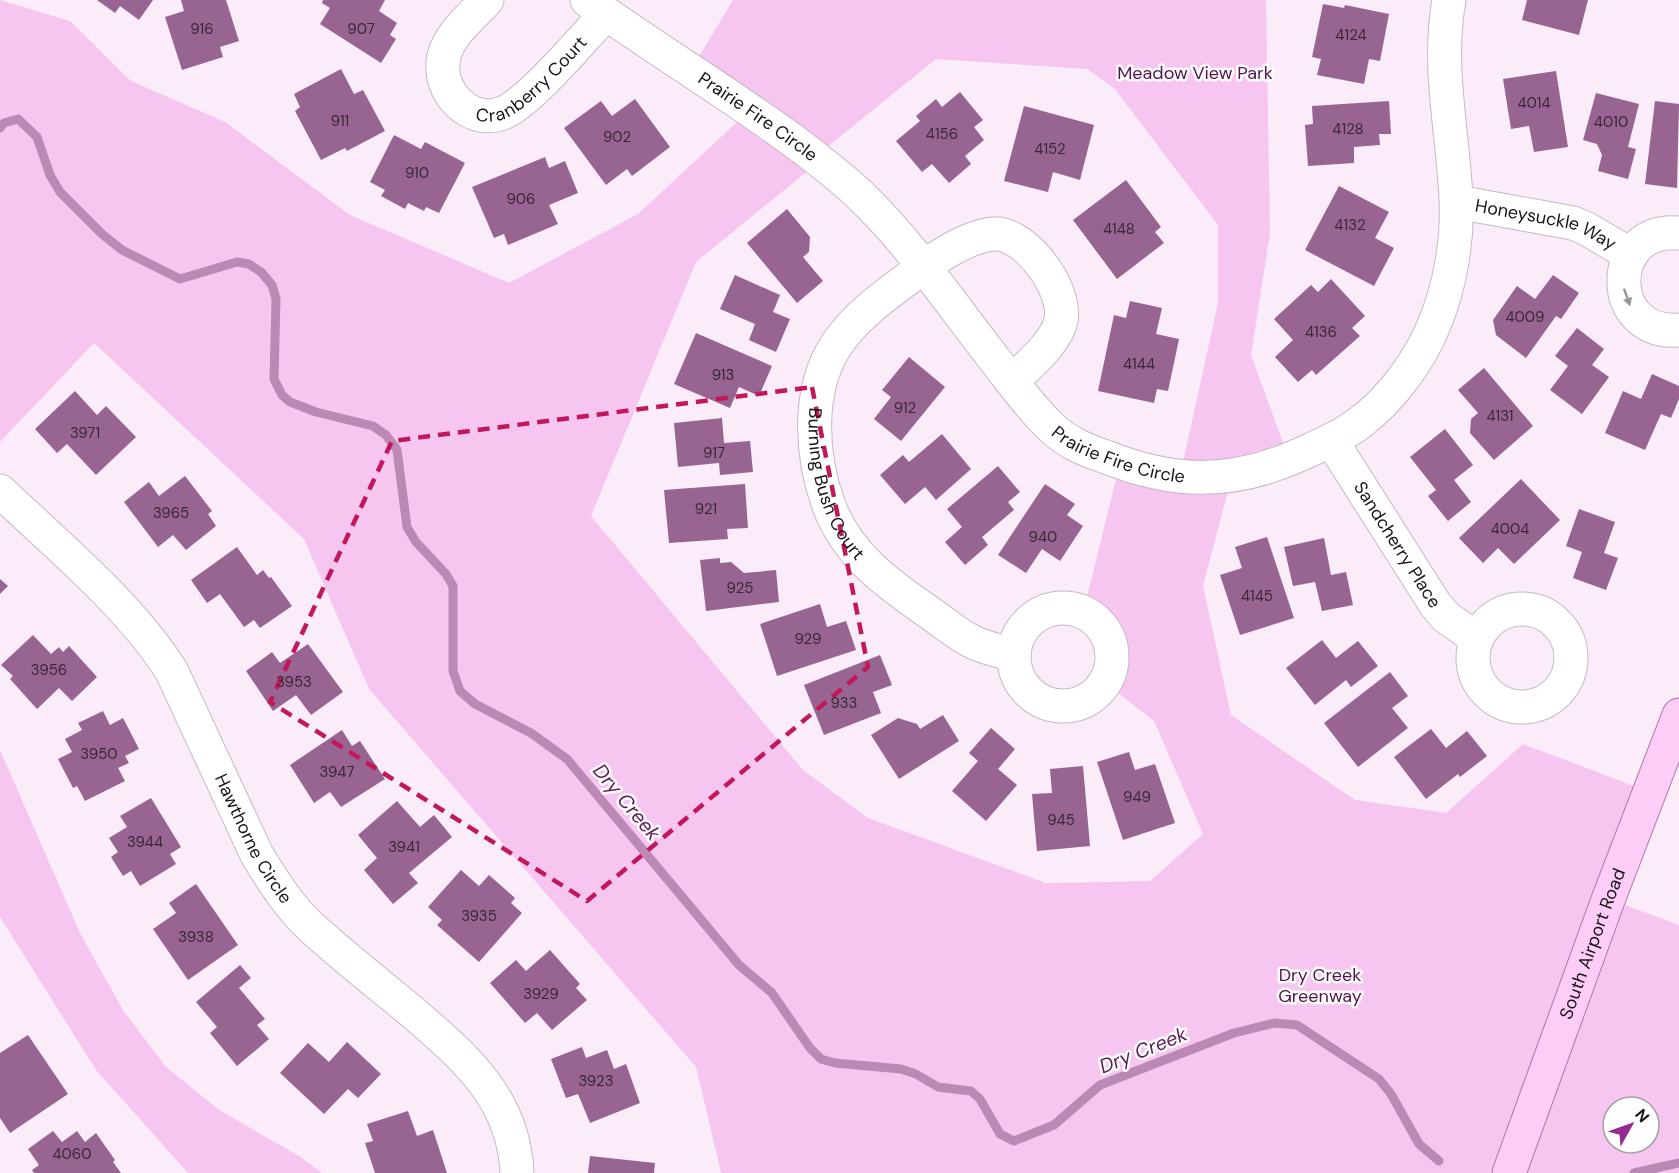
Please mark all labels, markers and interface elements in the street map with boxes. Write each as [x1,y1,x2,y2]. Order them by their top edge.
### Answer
house number: 916 [190,19,214,39]
house number: 907 [347,19,375,39]
house number: 4124 [1335,25,1367,45]
street label: Cranberry Court [474,31,592,128]
park label: Meadow View Park [1117,61,1273,85]
street label: Prairie Fire Circle [693,67,823,167]
house number: 4014 [1517,93,1551,113]
house number: 911 [331,111,349,131]
house number: 4010 [1594,112,1628,132]
house number: 4128 [1332,119,1364,139]
house number: 4156 [926,124,958,144]
house number: 902 [603,127,631,147]
house number: 4152 [1034,139,1066,159]
house number: 910 [405,163,429,183]
house number: 906 [506,189,536,209]
street label: Honeysuckle Way [1473,194,1621,256]
house number: 4132 [1334,215,1366,235]
house number: 4148 [1103,219,1135,239]
one-way arrow [1623,289,1633,307]
house number: 4009 [1505,307,1545,327]
house number: 4136 [1305,322,1337,342]
house number: 4144 [1123,354,1155,374]
house number: 913 [712,365,734,385]
house number: 912 [894,398,916,418]
house number: 4131 [1486,406,1514,426]
street label: Burning Bush Court [803,407,870,565]
street label: Prairie Fire Circle [1046,421,1186,489]
house number: 3971 [70,423,100,443]
house number: 917 [703,443,725,463]
street label: Sandcherry Place [1348,477,1447,613]
house number: 921 [695,499,717,519]
house number: 3965 [153,503,189,523]
house number: 4004 [1491,519,1529,539]
house number: 940 [1029,527,1057,547]
house number: 925 [727,578,753,598]
house number: 4145 [1241,586,1273,606]
house number: 929 [794,629,822,649]
house number: 3956 [31,660,67,680]
house number: 3953 [276,672,312,692]
house number: 933 [831,693,857,713]
house number: 3950 [80,744,118,764]
water label: Dry Creek [587,758,667,846]
house number: 3947 [320,762,354,782]
street label: Hawthorne Circle [209,770,297,909]
house number: 949 [1123,787,1151,807]
house number: 945 [1047,810,1075,830]
house number: 3944 [127,832,163,852]
house number: 3941 [388,837,420,857]
street label: South Airport Road [1554,865,1631,1022]
house number: 3935 [461,906,497,926]
house number: 3938 [178,927,214,947]
park label: Dry Creek Greenway [1278,963,1362,1008]
house number: 3929 [523,984,559,1004]
water label: Dry Creek [1095,1020,1191,1079]
house number: 3923 [578,1071,614,1091]
north arrow [1601,1095,1661,1155]
text: N [1630,1104,1654,1127]
house number: 4060 [52,1144,92,1164]

